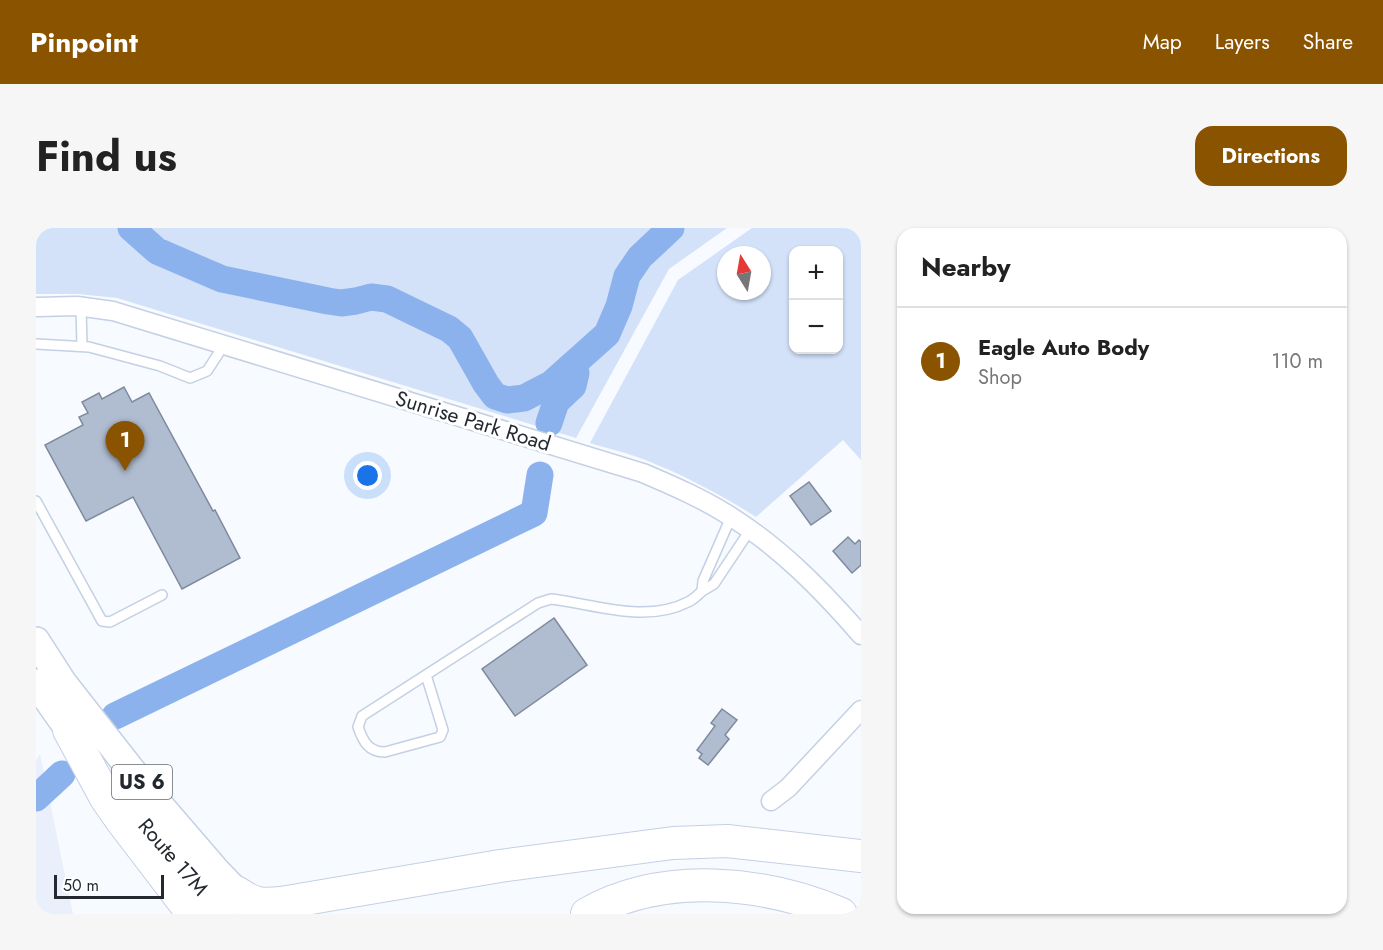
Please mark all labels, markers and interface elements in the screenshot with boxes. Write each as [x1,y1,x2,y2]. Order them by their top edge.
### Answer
text: Pinpoint [30,22,138,63]
text: Map [1143,27,1182,57]
text: Layers [1215,27,1270,57]
text: Share [1303,27,1353,57]
text: Find us [36,126,177,187]
button: Directions [1195,126,1347,186]
north arrow [717,246,771,300]
map controls [789,246,843,354]
button: + [789,246,843,300]
text: Nearby [921,248,1010,286]
button: − [789,300,843,354]
text: Eagle Auto Body [978,331,1149,363]
text: 1 [935,347,946,376]
text: 110 m [1271,347,1323,376]
text: Shop [978,363,1022,392]
street label: Sunrise Park Road [392,383,554,459]
pin: 1 [106,422,145,471]
your location [353,461,382,490]
road number: US 6 [112,765,172,799]
street label: Route 17M [131,812,215,902]
scale bar [54,872,164,900]
text: 50 m [63,874,99,897]

